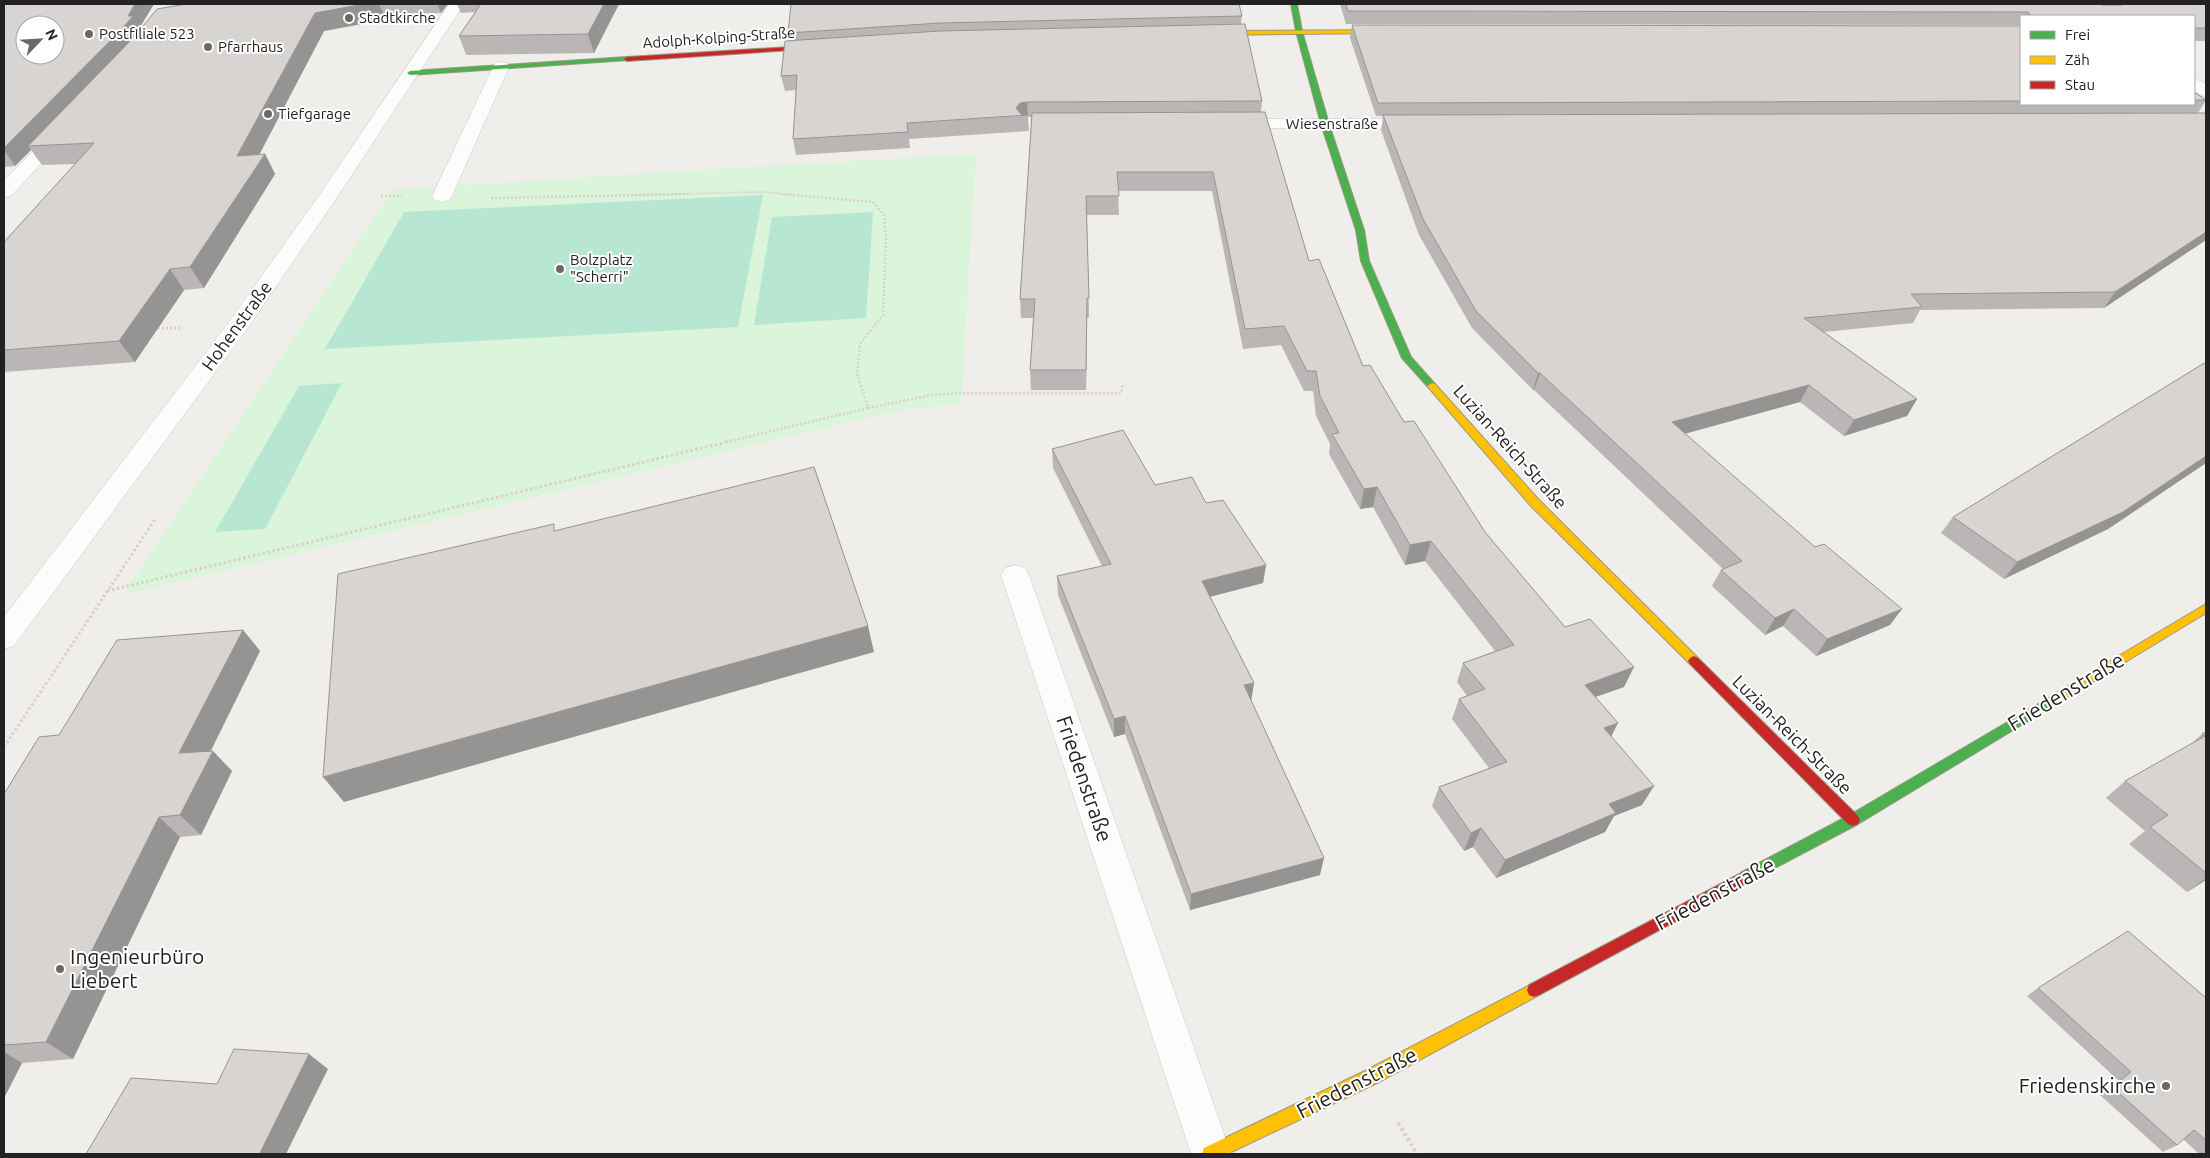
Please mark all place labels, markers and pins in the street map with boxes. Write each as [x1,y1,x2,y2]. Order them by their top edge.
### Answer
place label: Stadtkirche [359,9,436,26]
marker: Stadtkirche [343,12,355,24]
place label: Postfiliale 523 [99,25,195,42]
marker: Postfiliale 523 [83,28,95,40]
place label: Pfarrhaus [218,38,283,55]
marker: Pfarrhaus [202,41,214,53]
place label: Tiefgarage [278,105,351,122]
marker: Tiefgarage [262,108,274,120]
place label: Bolzplatz "Scherri" [570,251,633,285]
marker: Bolzplatz "Scherri" [554,263,566,275]
place label: Ingenieurbüro Liebert [70,944,204,992]
marker: Ingenieurbüro Liebert [54,963,66,975]
place label: Friedenskirche [2019,1073,2156,1097]
marker: Friedenskirche [2160,1080,2172,1092]

